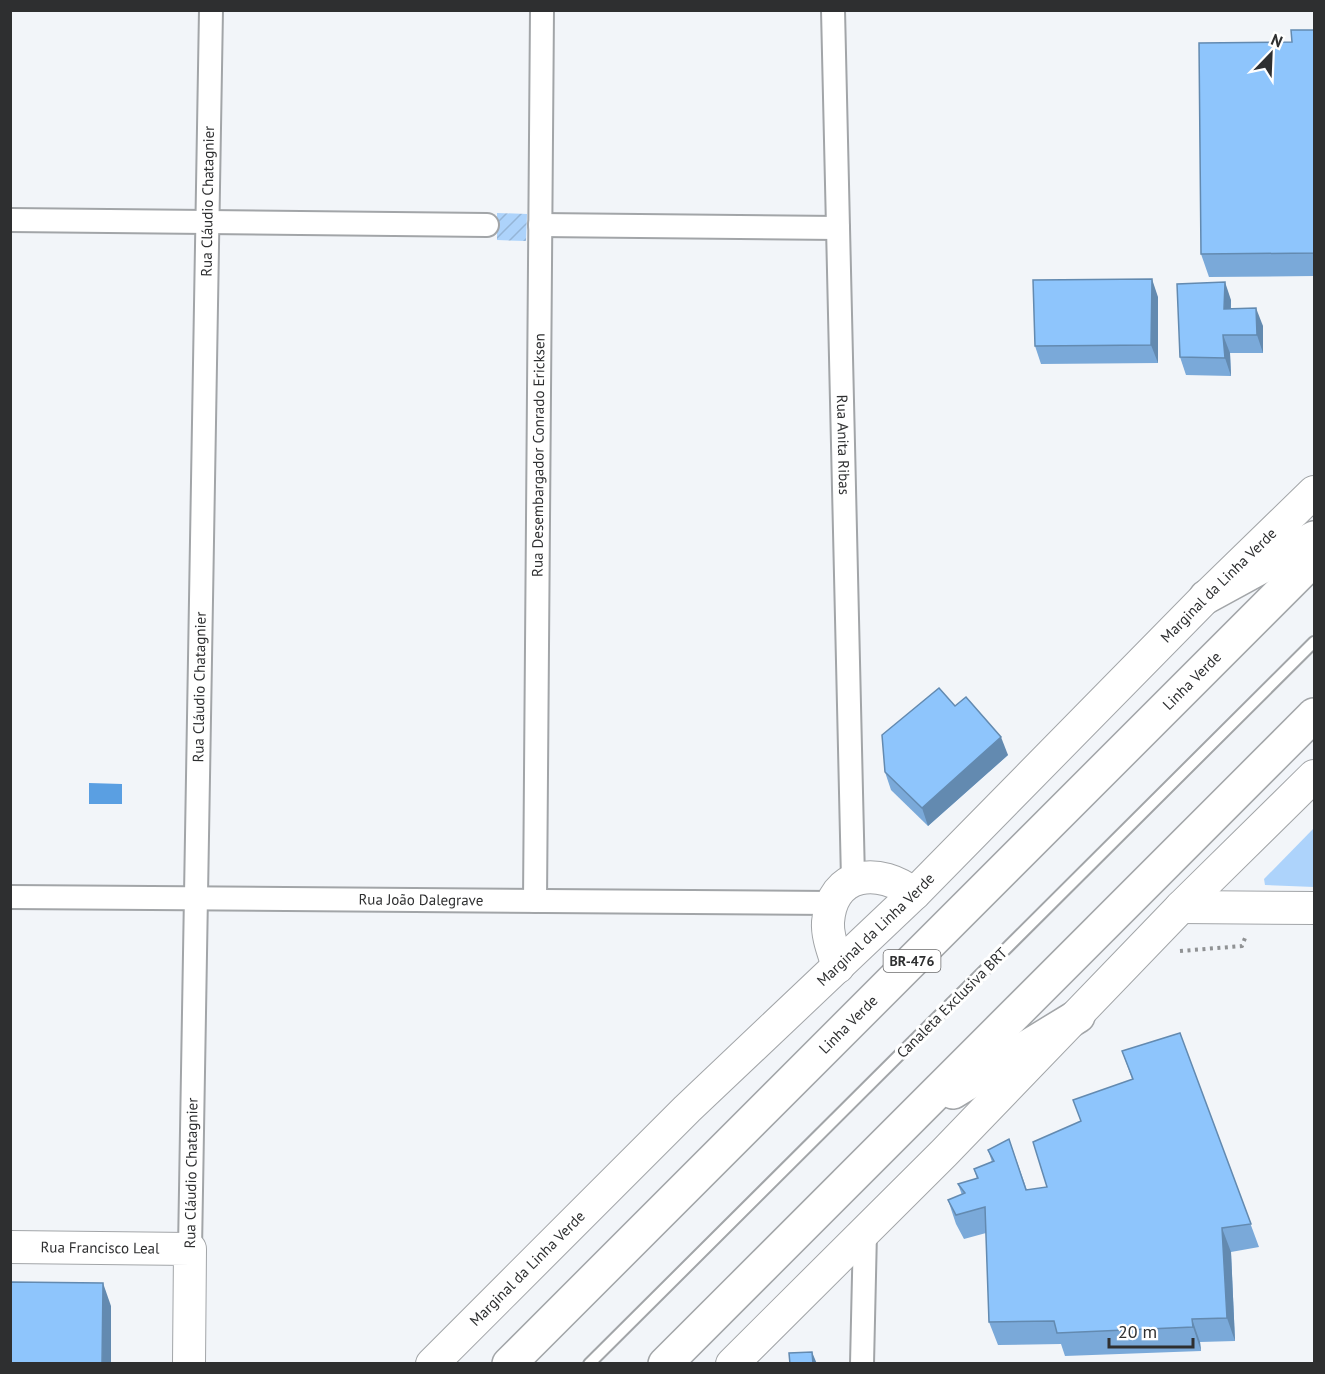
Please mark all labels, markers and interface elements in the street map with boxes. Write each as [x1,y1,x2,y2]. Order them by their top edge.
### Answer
north arrow [1241,24,1301,84]
text: N [1268,29,1286,51]
street label: Rua Cláudio Chatagnier [196,126,218,277]
street label: Rua Desembargador Conrado Ericksen [528,333,548,577]
street label: Rua Anita Ribas [833,395,854,495]
street label: Marginal da Linha Verde [1156,524,1280,646]
street label: Rua Cláudio Chatagnier [188,611,210,763]
street label: Linha Verde [1158,647,1225,714]
street label: Marginal da Linha Verde [813,869,938,990]
street label: Rua João Dalegrave [359,890,483,909]
street label: Canaleta Exclusiva BRT [892,943,1011,1062]
road number: BR-476 [884,950,940,972]
street label: Linha Verde [815,991,881,1058]
street label: Rua Cláudio Chatagnier [180,1097,202,1249]
street label: Marginal da Linha Verde [465,1206,589,1330]
street label: Rua Francisco Leal [40,1237,160,1258]
scale bar [1109,1311,1193,1349]
text: 20 m [1118,1320,1157,1343]

